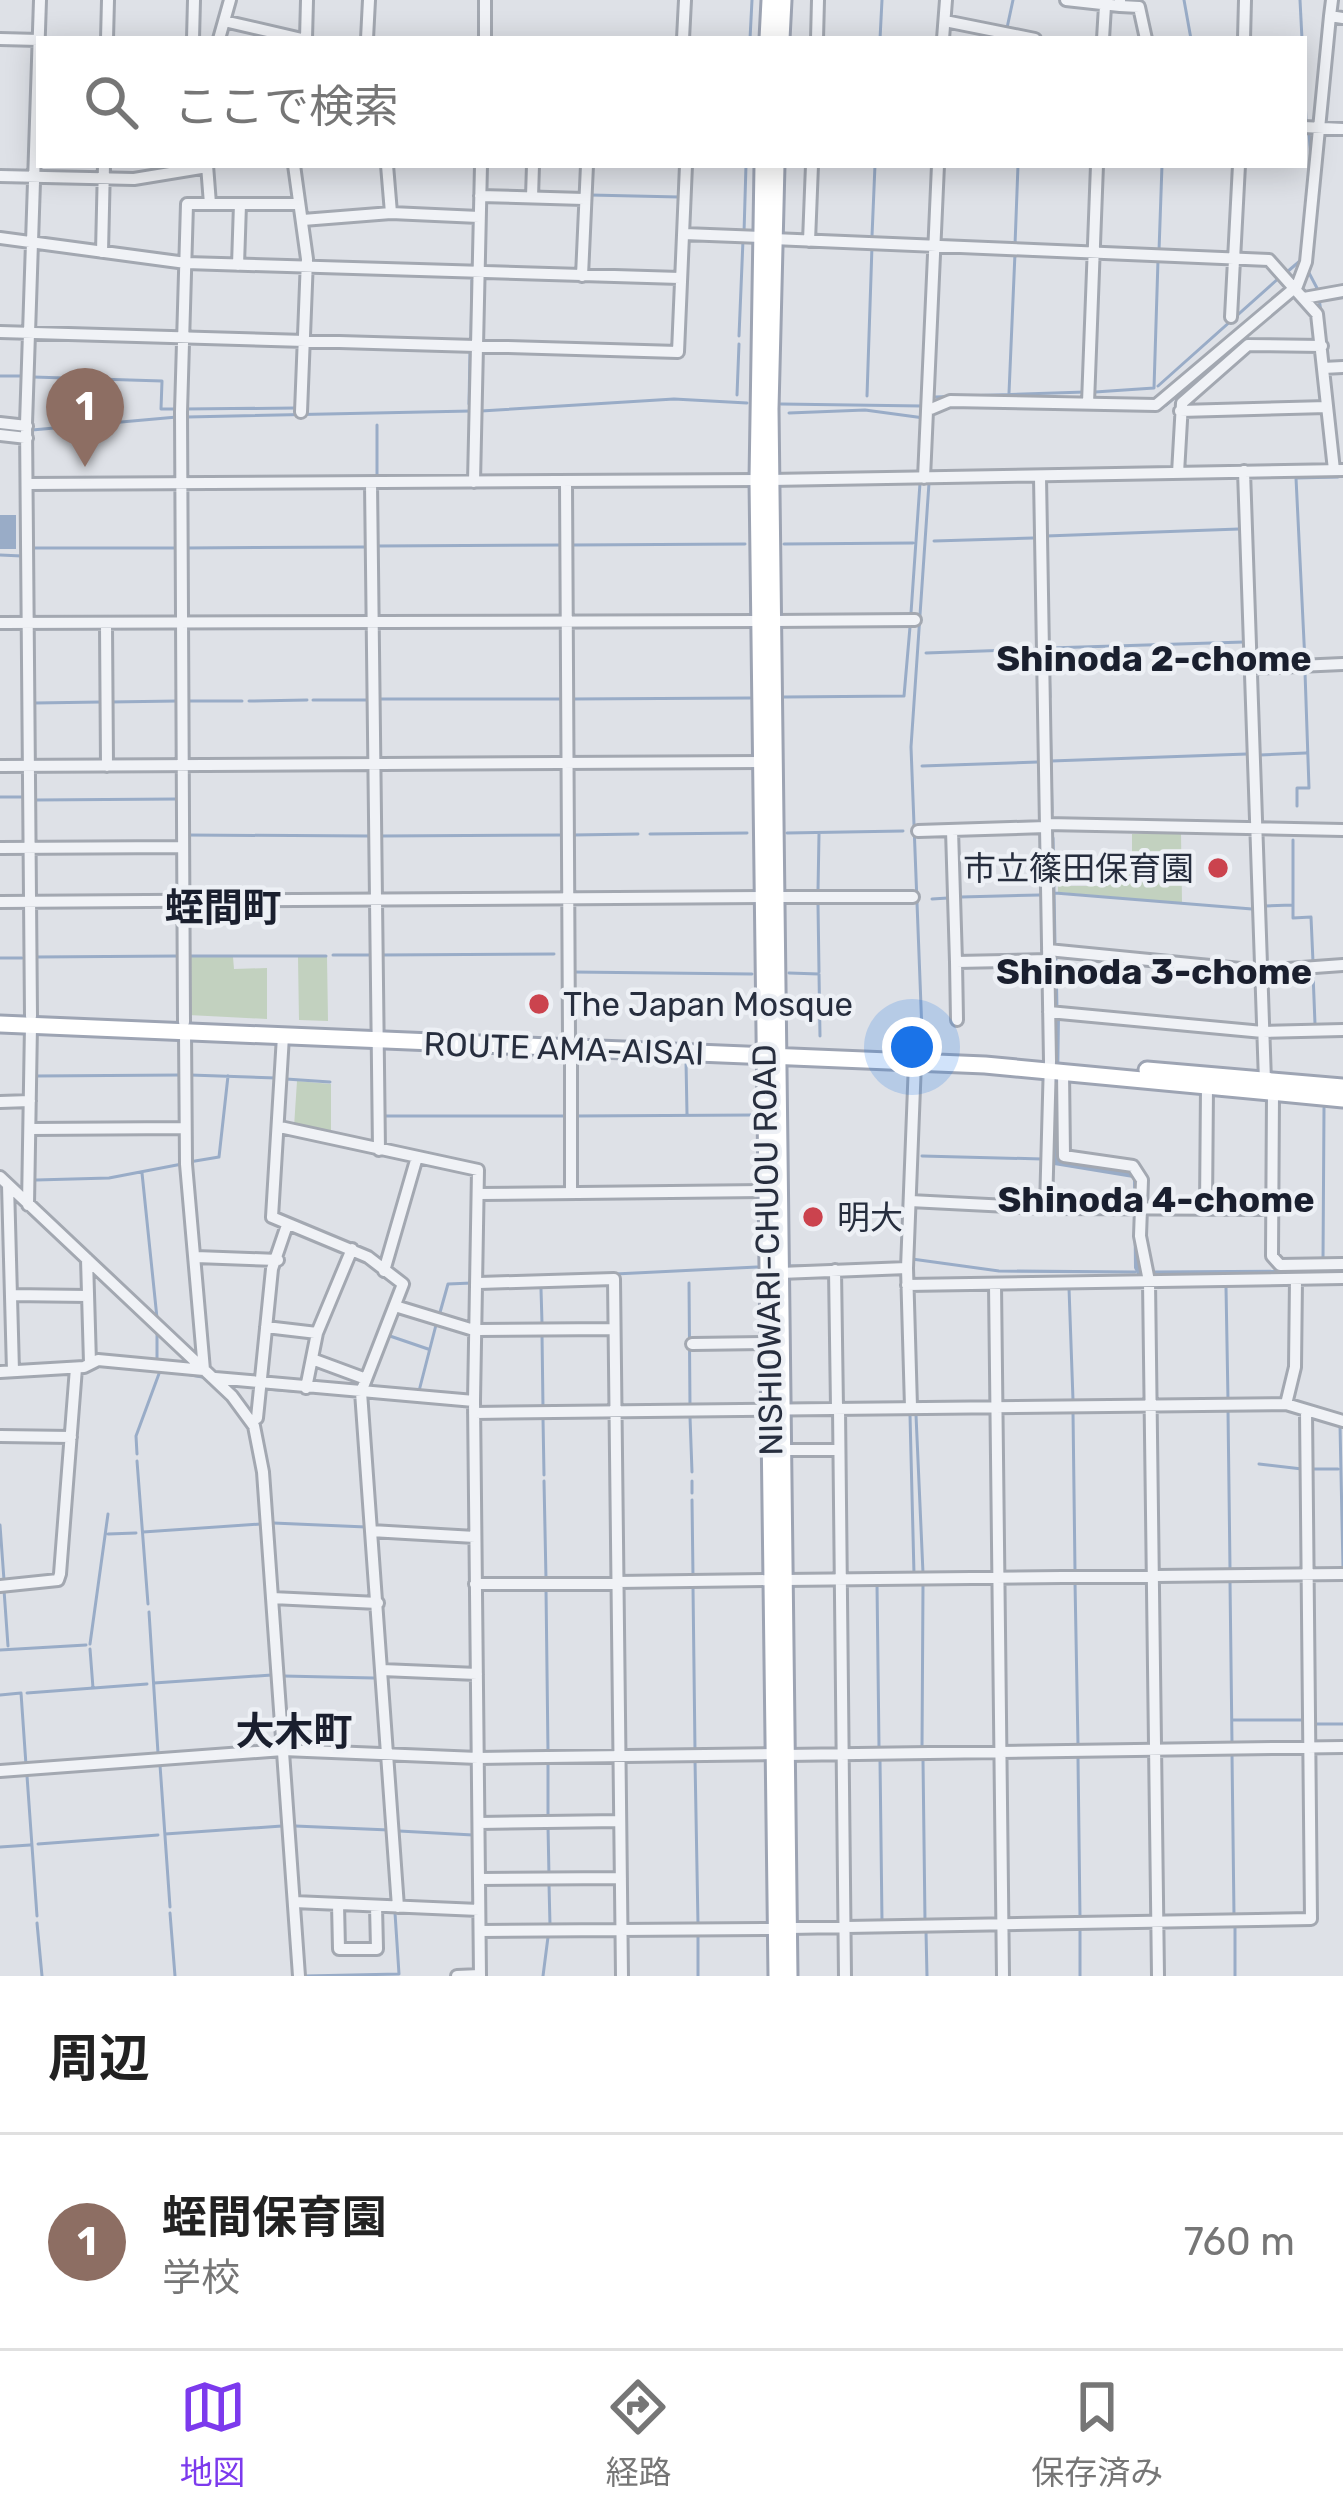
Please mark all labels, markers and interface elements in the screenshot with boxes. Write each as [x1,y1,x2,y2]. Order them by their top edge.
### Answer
search box [36,36,1307,168]
icon: search [78,69,144,135]
text: ここで検索 [174,80,399,133]
pin: 1 [46,368,124,467]
district label: Shinoda 2-chome [996,637,1312,680]
place label: 市立篠田保育園 [963,849,1194,888]
marker: 市立篠田保育園 [1205,855,1231,881]
district label: 蛭間町 [164,885,282,931]
district label: Shinoda 3-chome [996,950,1312,993]
place label: The Japan Mosque [563,985,853,1024]
marker: The Japan Mosque [526,991,552,1017]
your location [882,1017,942,1077]
street label: ROUTE AMA-AISAI [423,1024,705,1073]
street label: NISHIOWARI-CHUOU ROAD [744,1044,791,1456]
district label: Shinoda 4-chome [997,1178,1315,1221]
place label: 明大 [837,1198,903,1237]
marker: 明大 [800,1204,826,1230]
district label: 大木町 [235,1709,353,1755]
text: 周辺 [48,2028,150,2089]
text: 蛭間保育園 [162,2191,387,2244]
text: 1 [77,2219,97,2265]
text: 760 m [1184,2219,1295,2265]
text: 学校 [162,2255,240,2301]
tab: 地図 [180,2374,246,2494]
tab: 経路 [605,2374,671,2494]
tab: 保存済み [1031,2374,1163,2494]

